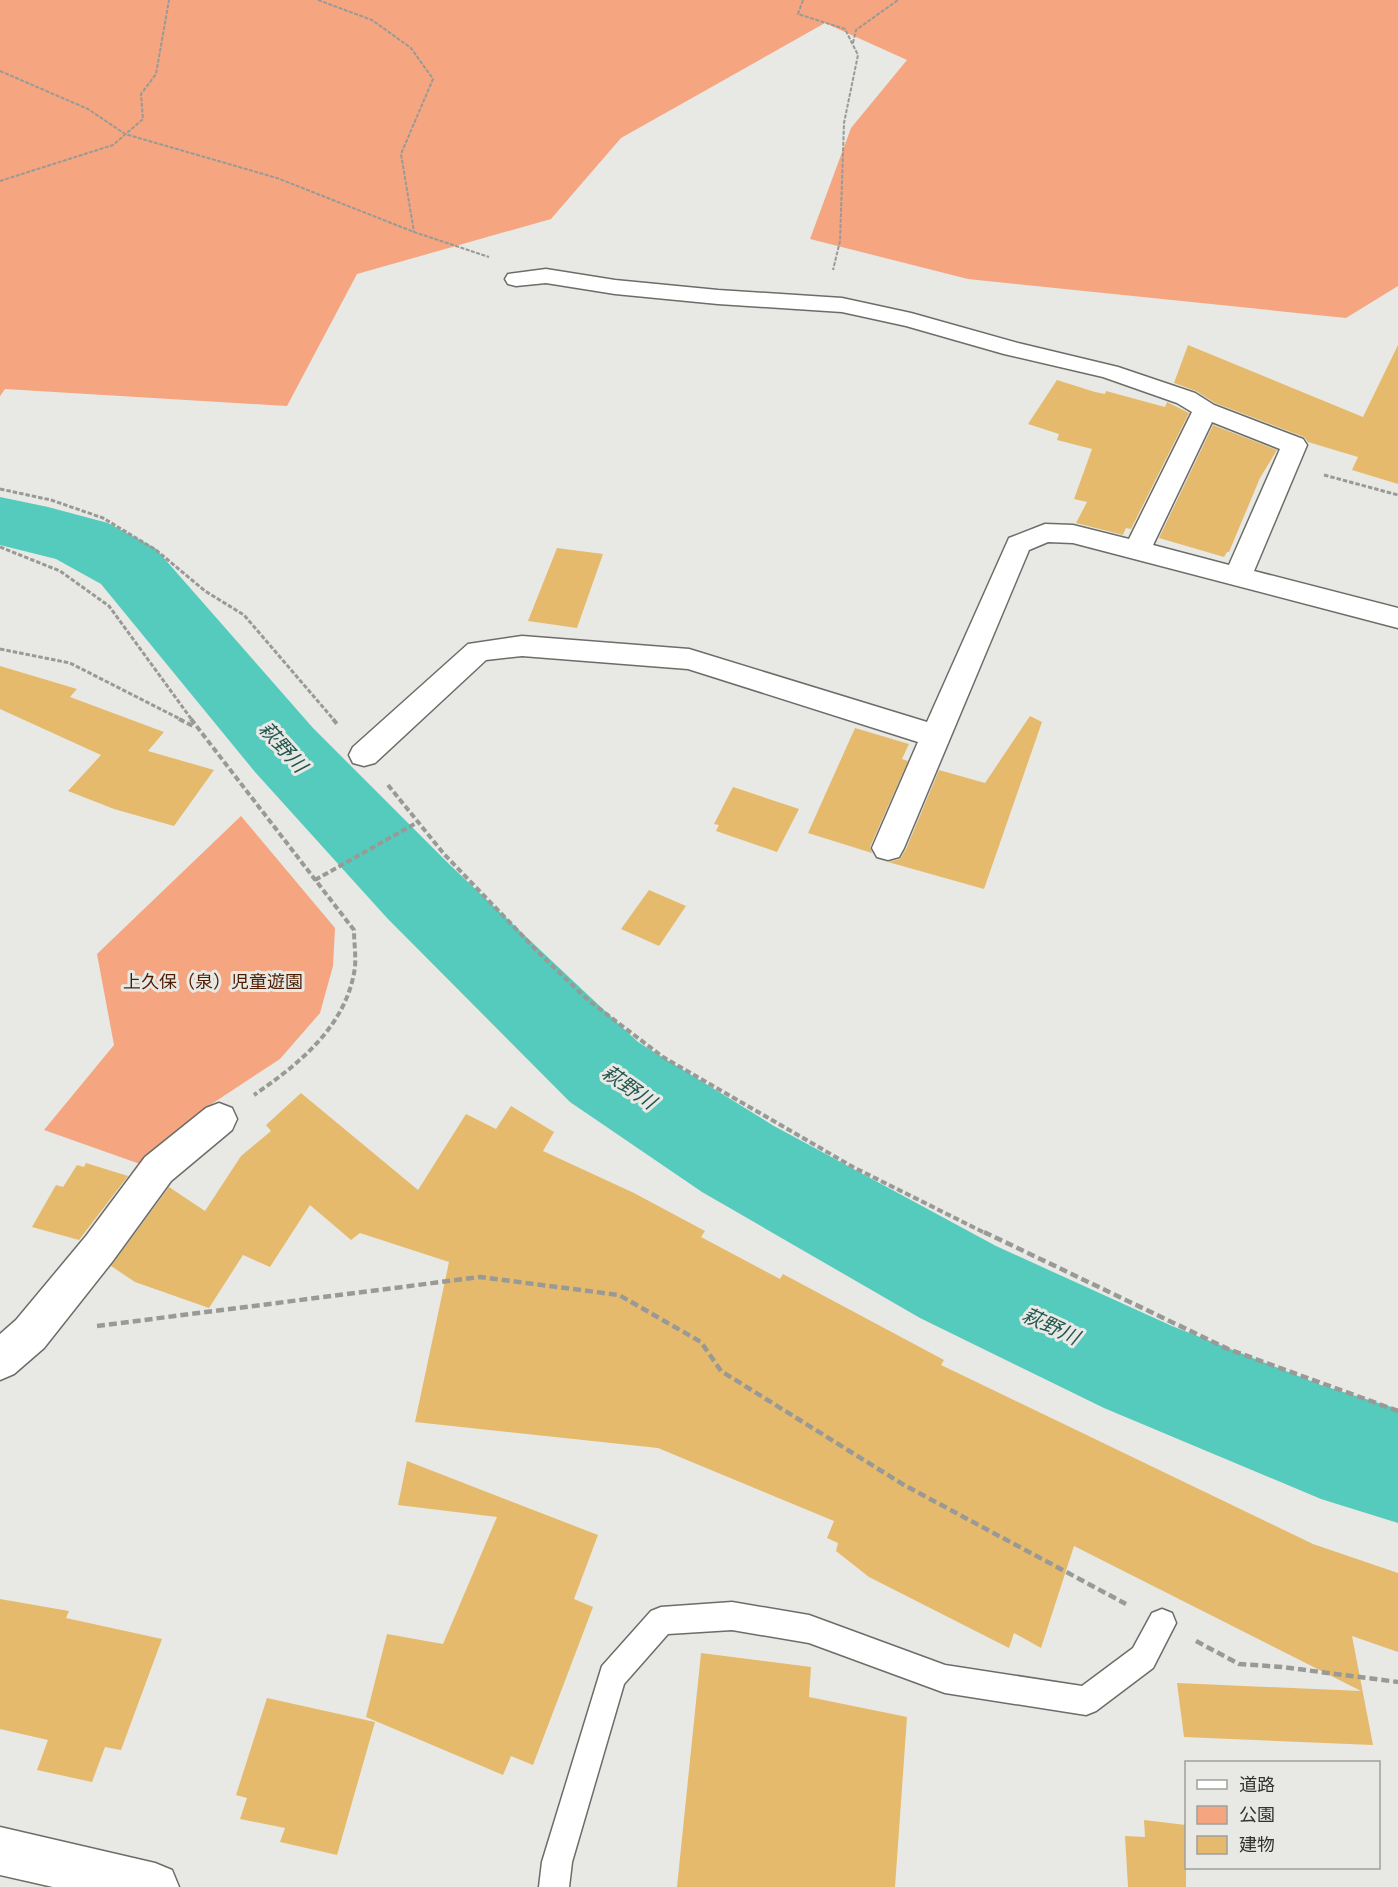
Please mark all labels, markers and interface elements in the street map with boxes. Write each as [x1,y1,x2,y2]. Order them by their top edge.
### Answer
water label: 萩野川 [253,715,315,779]
park label: 上久保（泉）児童遊園 [123,969,303,993]
water label: 萩野川 [597,1058,663,1116]
water label: 萩野川 [1018,1301,1086,1351]
legend [1185,1761,1380,1869]
text: 道路 [1239,1772,1275,1796]
text: 公園 [1239,1802,1275,1826]
text: 建物 [1239,1832,1275,1856]

